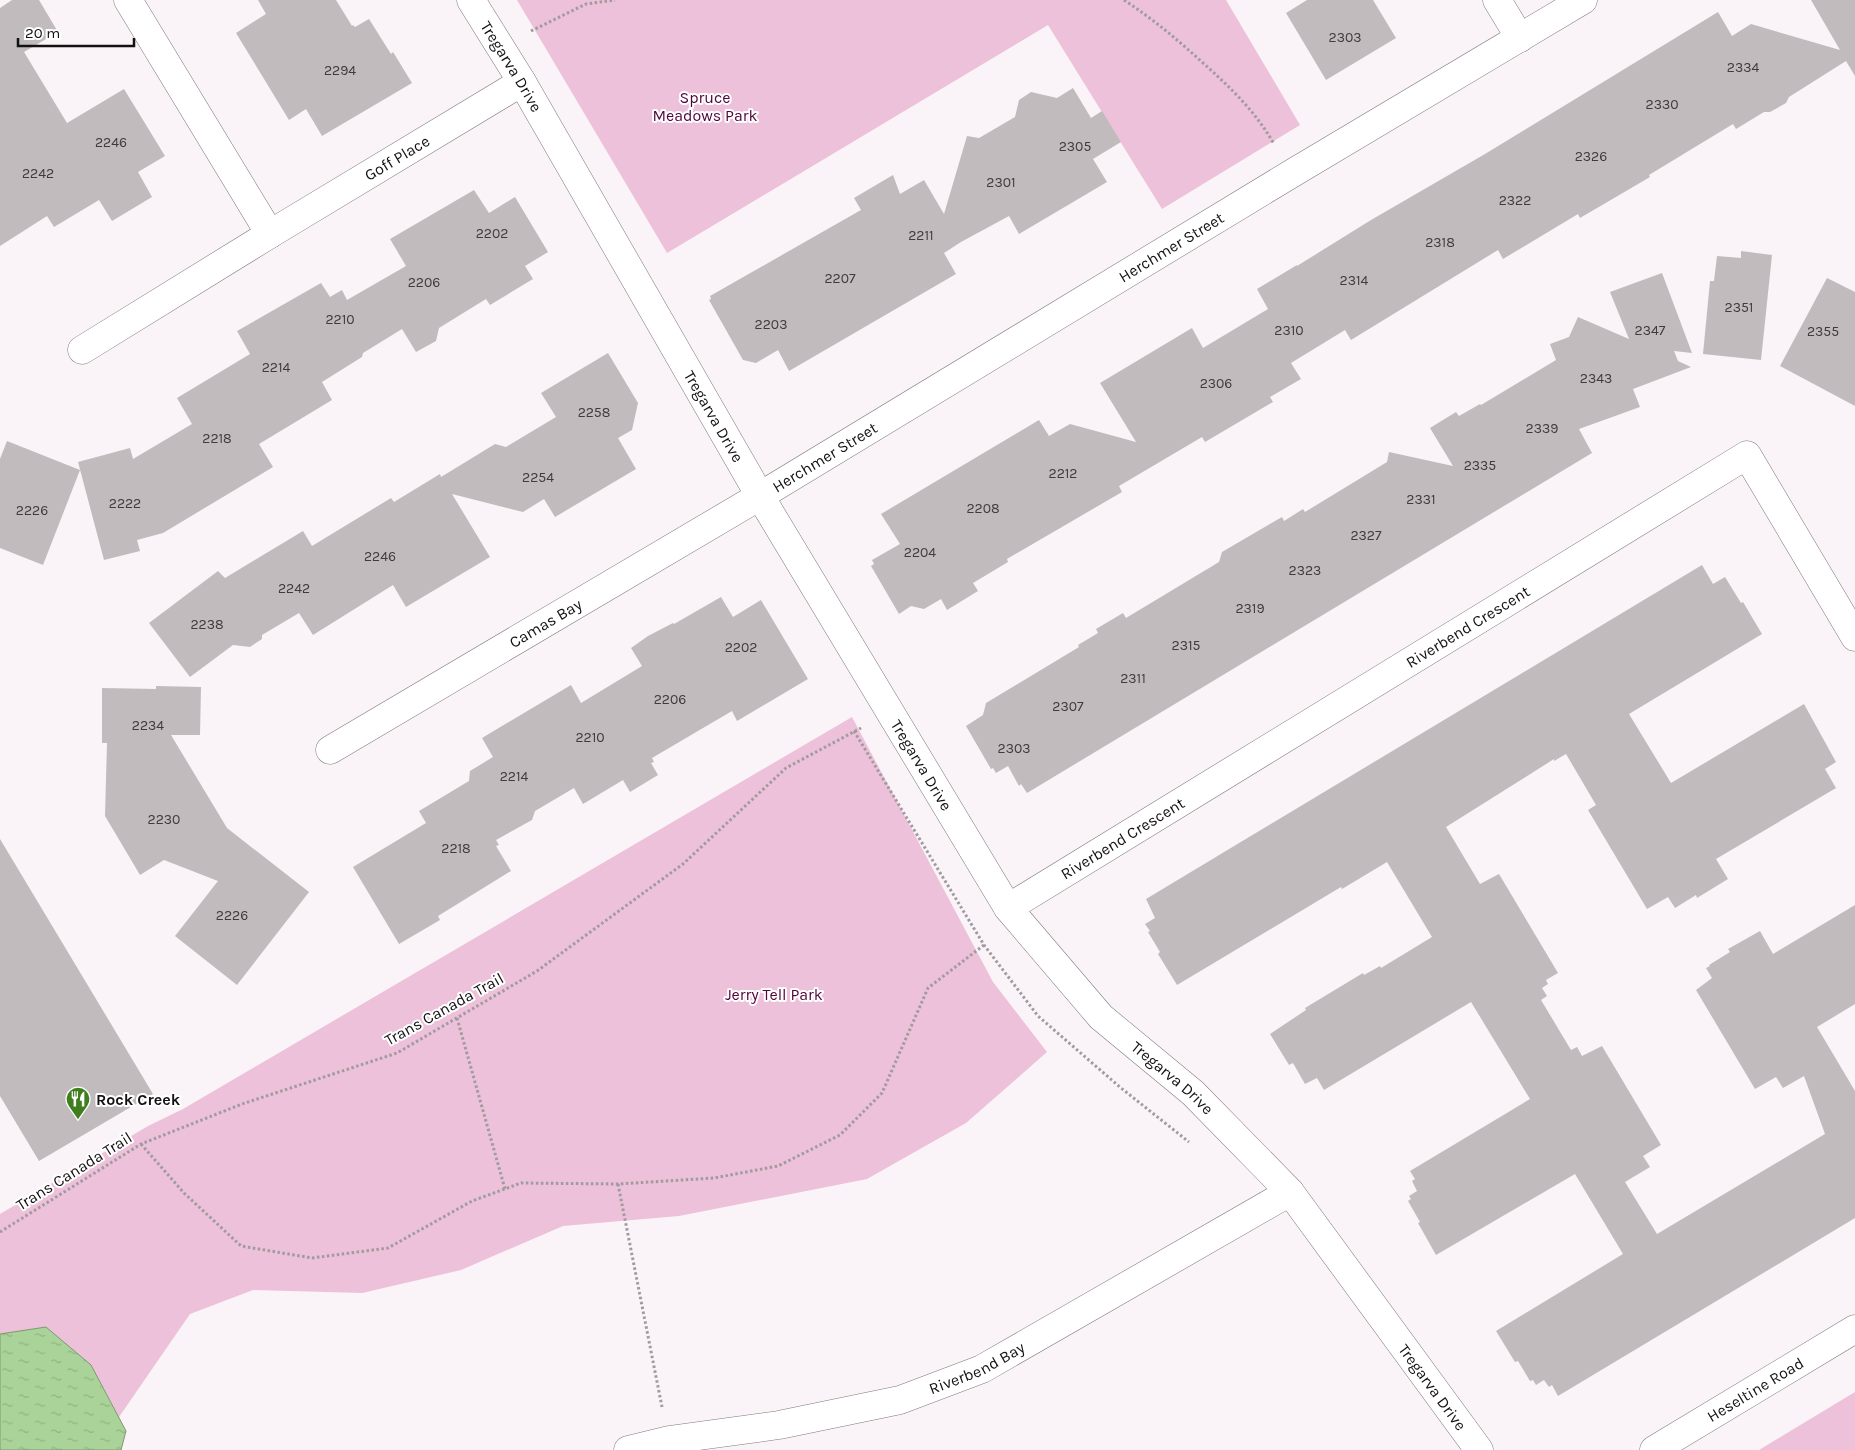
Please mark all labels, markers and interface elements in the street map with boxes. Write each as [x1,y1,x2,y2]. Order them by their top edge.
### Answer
scale bar [18,15,134,47]
street label: Tregarva Drive [477,18,547,115]
text: 20 m [25,24,60,42]
house number: 2303 [1329,29,1361,46]
house number: 2334 [1727,59,1759,76]
house number: 2294 [324,62,356,79]
park label: Spruce Meadows Park [652,88,758,125]
house number: 2330 [1646,96,1678,113]
street label: Goff Place [361,131,433,184]
house number: 2246 [95,134,127,151]
house number: 2305 [1059,138,1091,155]
house number: 2326 [1575,148,1607,165]
house number: 2242 [22,165,54,182]
house number: 2301 [986,174,1016,191]
house number: 2322 [1499,192,1531,209]
street label: Herchmer Street [1115,208,1227,286]
house number: 2202 [476,225,508,242]
house number: 2211 [908,227,934,244]
house number: 2318 [1425,234,1455,251]
house number: 2207 [824,270,856,287]
house number: 2314 [1340,272,1369,289]
house number: 2206 [408,274,440,291]
house number: 2351 [1725,299,1753,316]
house number: 2210 [325,311,355,328]
house number: 2203 [755,316,787,333]
house number: 2310 [1274,322,1304,339]
house number: 2347 [1635,322,1666,339]
house number: 2355 [1807,323,1839,340]
house number: 2214 [262,359,291,376]
street label: Tregarva Drive [680,367,748,465]
house number: 2343 [1580,370,1612,387]
house number: 2306 [1200,375,1232,392]
house number: 2258 [578,404,610,421]
street label: Herchmer Street [769,418,881,496]
house number: 2339 [1526,420,1558,437]
house number: 2218 [202,430,232,447]
house number: 2335 [1464,457,1496,474]
house number: 2212 [1049,465,1077,482]
house number: 2254 [522,469,554,486]
house number: 2331 [1406,491,1436,508]
house number: 2222 [109,495,141,512]
house number: 2208 [966,500,1000,517]
house number: 2226 [16,502,48,519]
house number: 2327 [1350,527,1382,544]
house number: 2204 [904,544,936,561]
house number: 2246 [364,548,396,565]
house number: 2323 [1289,562,1321,579]
house number: 2242 [278,580,310,597]
street label: Riverbend Crescent [1402,581,1533,671]
street label: Camas Bay [506,594,585,652]
house number: 2319 [1235,600,1265,617]
house number: 2238 [190,616,224,633]
house number: 2315 [1172,637,1201,654]
house number: 2202 [725,639,757,656]
house number: 2311 [1120,670,1146,687]
house number: 2206 [654,691,686,708]
house number: 2307 [1052,698,1084,715]
street label: Tregarva Drive [887,716,956,814]
house number: 2234 [132,717,164,734]
house number: 2210 [575,729,605,746]
house number: 2303 [998,740,1030,757]
house number: 2214 [500,768,529,785]
street label: Riverbend Crescent [1057,793,1188,883]
house number: 2230 [148,811,180,828]
house number: 2218 [441,840,471,857]
house number: 2226 [216,907,248,924]
street label: Trans Canada Trail [381,968,507,1050]
park label: Jerry Tell Park [725,985,823,1004]
street label: Tregarva Drive [1128,1037,1218,1118]
restaurant icon: Rock Creek [65,1086,91,1120]
place label: Rock Creek [96,1090,181,1109]
street label: Trans Canada Trail [13,1128,135,1214]
street label: Riverbend Bay [926,1337,1028,1398]
street label: Tregarva Drive [1395,1340,1471,1434]
street label: Heseltine Road [1703,1353,1807,1425]

